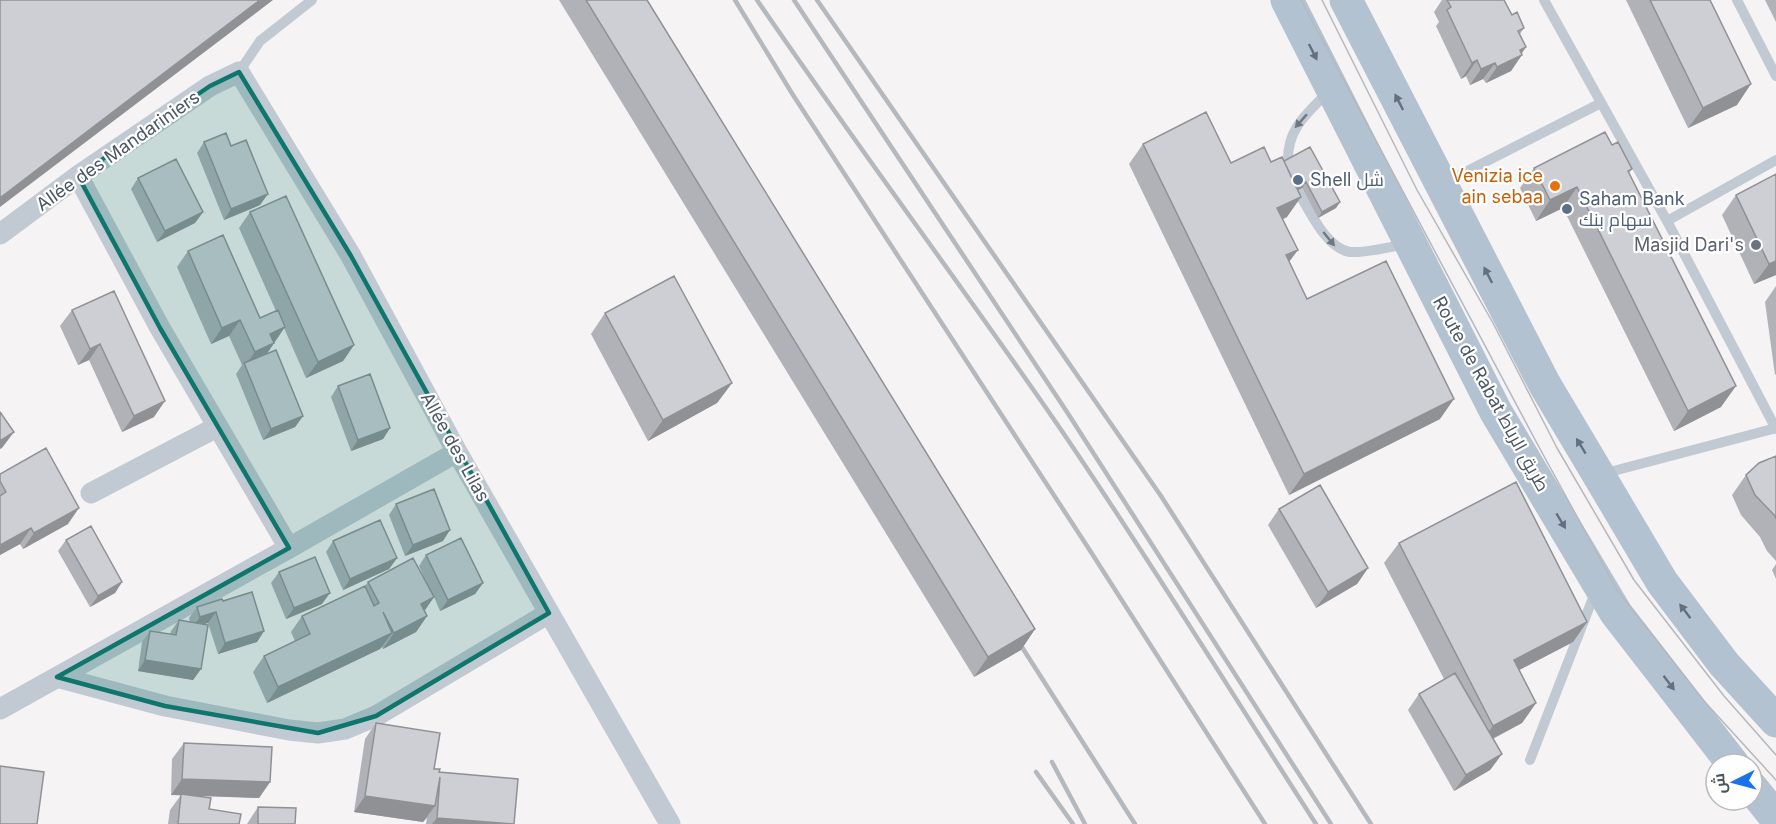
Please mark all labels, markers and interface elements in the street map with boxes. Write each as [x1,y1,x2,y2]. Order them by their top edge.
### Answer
one-way arrow [1308,44,1318,61]
street label: Allée des Mandariniers [32,86,203,215]
one-way arrow [1394,93,1404,110]
one-way arrow [1294,114,1308,129]
place label: Venizia ice ain sebaa [1451,165,1543,207]
place label: Shell شل [1310,169,1384,191]
marker: Shell شل [1291,173,1305,187]
marker: Venizia ice ain sebaa [1548,179,1562,193]
place label: Saham Bank سهام بنك [1579,188,1685,232]
marker: Saham Bank سهام بنك [1560,202,1574,216]
one-way arrow [1322,231,1335,247]
place label: Masjid Dari's [1634,234,1744,255]
marker: Masjid Dari's [1749,238,1763,252]
one-way arrow [1483,266,1493,283]
street label: Route de Rabat طريق الرباط [1427,293,1554,496]
street label: Allée des Lilas [417,388,494,505]
one-way arrow [1576,438,1587,454]
one-way arrow [1556,513,1567,529]
one-way arrow [1679,604,1691,619]
one-way arrow [1663,676,1675,691]
north arrow [1704,752,1764,812]
text: ش [1708,772,1730,795]

